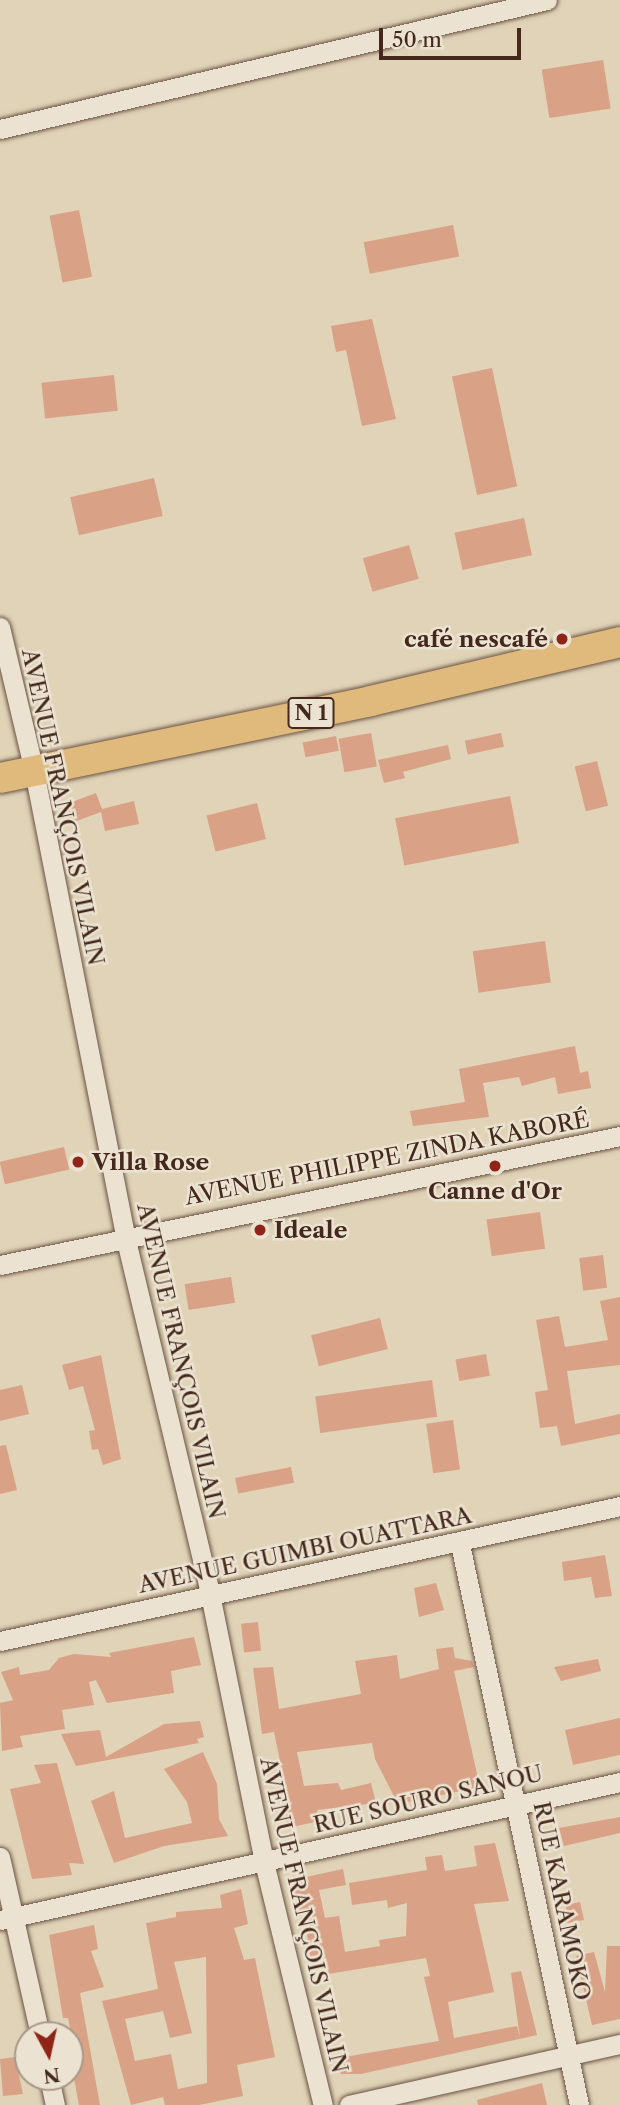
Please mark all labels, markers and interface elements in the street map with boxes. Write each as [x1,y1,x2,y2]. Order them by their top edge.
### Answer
scale bar [382,14,524,58]
text: 50 m [392,27,442,52]
place label: café nescafé [404,625,548,653]
marker: café nescafé [554,631,570,647]
street label: AVENUE FRANÇOIS VILAIN [16,646,110,968]
road number: N 1 [286,696,336,730]
street label: AVENUE PHILIPPE ZINDA KABORÉ [182,1105,592,1211]
place label: Villa Rose [92,1148,210,1176]
marker: Villa Rose [70,1154,86,1170]
marker: Canne d'Or [487,1158,503,1174]
place label: Canne d'Or [428,1177,562,1205]
street label: AVENUE FRANÇOIS VILAIN [131,1200,231,1522]
place label: Ideale [274,1216,347,1244]
marker: Ideale [252,1222,268,1238]
street label: AVENUE GUIMBI OUATTARA [136,1501,474,1599]
street label: AVENUE FRANÇOIS VILAIN [254,1754,354,2076]
street label: RUE SOURO SANOU [311,1759,545,1839]
street label: RUE KARAMOKO [527,1799,597,2003]
north arrow [14,2021,84,2091]
text: N [42,2063,61,2088]

